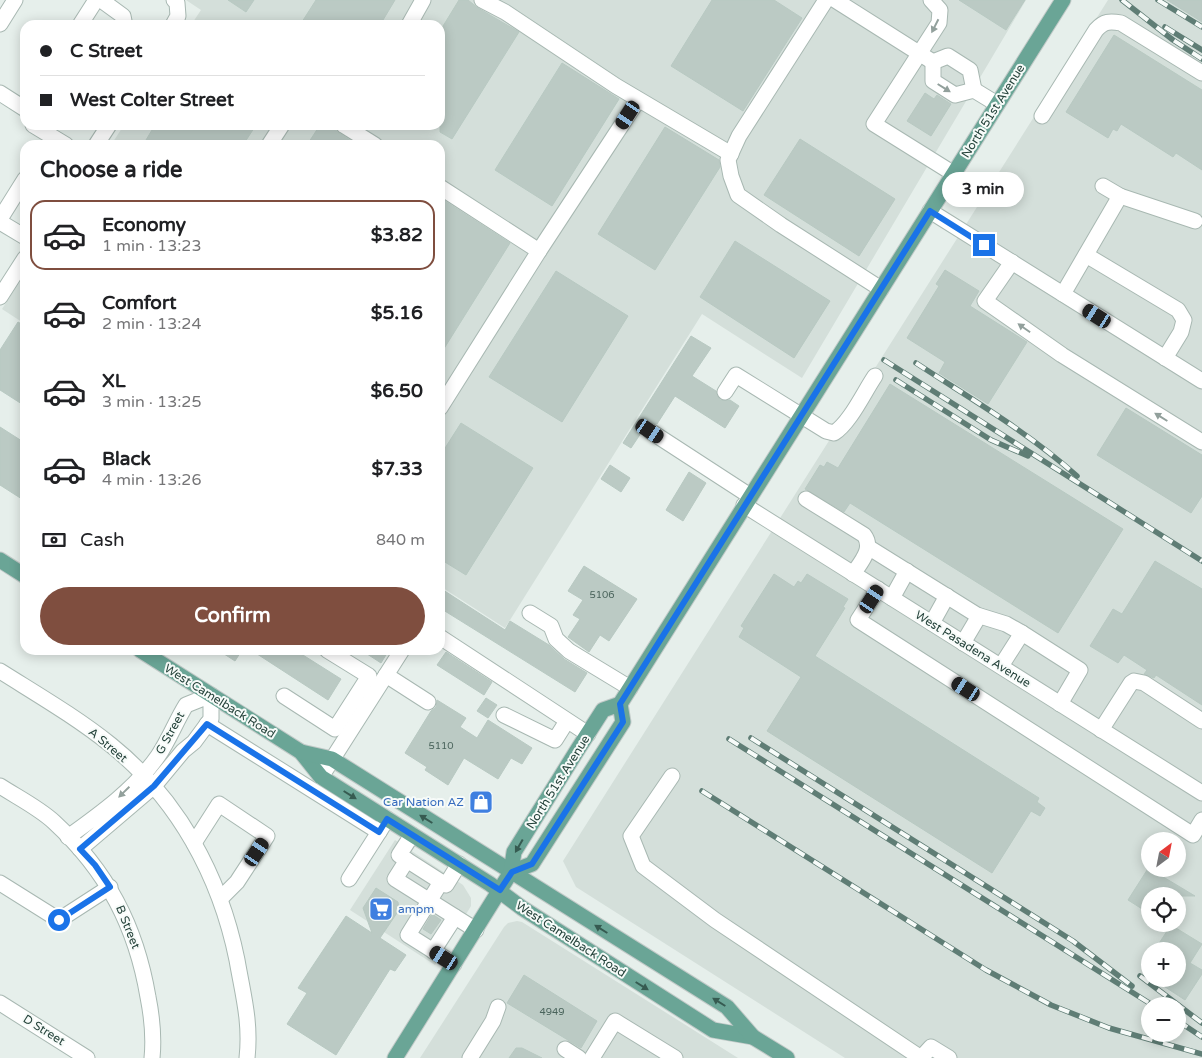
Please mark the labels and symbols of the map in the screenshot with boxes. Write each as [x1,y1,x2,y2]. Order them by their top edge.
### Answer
one-way arrow [931,19,939,34]
street label: North 51st Avenue [958,61,1028,160]
one-way arrow [938,84,951,93]
car [613,98,642,132]
callout: 3 min [943,172,1025,208]
route end [973,234,995,256]
car [1080,302,1113,330]
one-way arrow [1018,323,1031,333]
one-way arrow [1154,412,1167,421]
car [633,416,666,446]
car [857,582,886,616]
house number: 5106 [589,589,615,601]
street label: West Pasadena Avenue [913,608,1033,690]
street label: West Camelback Road [162,661,278,741]
car [949,675,982,703]
street label: G Street [153,709,188,757]
street label: A Street [86,725,131,766]
street label: North 51st Avenue [523,732,593,831]
house number: 5110 [428,740,454,752]
one-way arrow [119,786,131,798]
shop icon: Car Nation AZ [468,789,494,815]
one-way arrow [343,791,356,800]
place label: Car Nation AZ [383,795,464,809]
one-way arrow [420,814,433,823]
north arrow [1141,832,1186,878]
car [242,835,271,869]
one-way arrow [514,839,523,852]
supermarket icon: ampm [368,896,394,922]
street label: West Camelback Road [513,898,629,980]
place label: ampm [398,902,434,916]
street label: B Street [113,903,143,951]
route start [48,909,70,931]
one-way arrow [595,924,608,933]
car [427,944,460,972]
one-way arrow [636,981,649,990]
one-way arrow [713,998,726,1007]
house number: 4949 [539,1006,565,1018]
street label: D Street [21,1012,68,1048]

